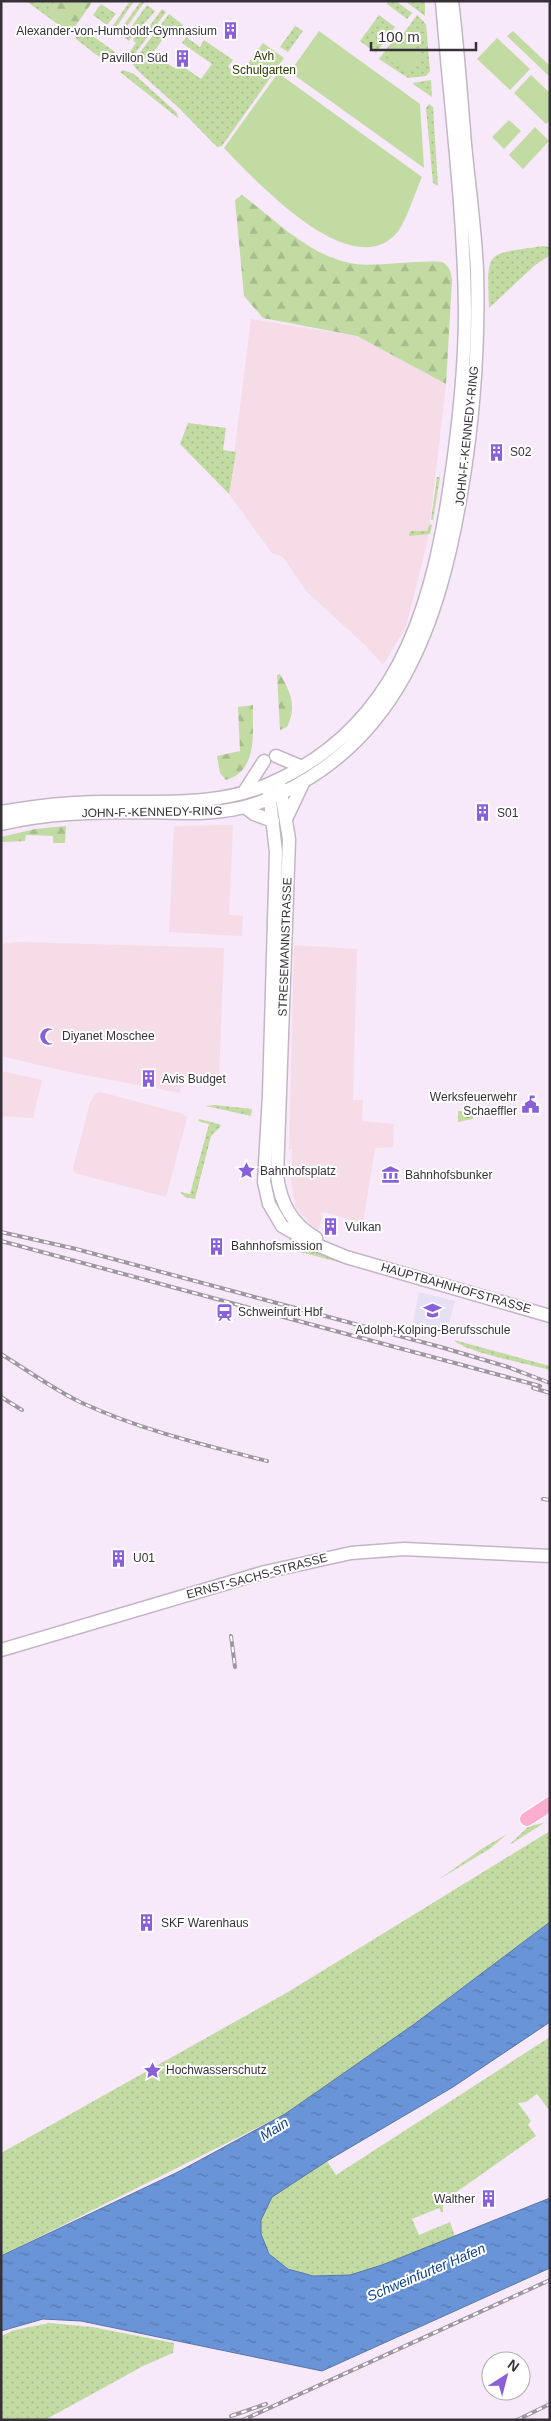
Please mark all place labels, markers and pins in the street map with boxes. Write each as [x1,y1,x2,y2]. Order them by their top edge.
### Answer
building icon: Alexander-von-Humboldt-Gymnasium [221,21,241,41]
place label: Alexander-von-Humboldt-Gymnasium [16,24,217,38]
building icon: Pavillon Süd [172,48,192,68]
place label: Pavillon Süd [101,51,168,65]
building icon: S02 [486,442,506,462]
place label: S02 [510,445,532,459]
building icon: S01 [473,803,493,823]
place label: S01 [497,806,519,820]
mosque icon: Diyanet Moschee [38,1026,58,1046]
place label: Diyanet Moschee [62,1029,155,1043]
building icon: Avis Budget [138,1069,158,1089]
place label: Avis Budget [162,1072,226,1086]
place label: Werksfeuerwehr Schaeffler [430,1090,517,1118]
public building icon: Werksfeuerwehr Schaeffler [521,1094,541,1114]
place icon: Bahnhofsplatz [236,1161,256,1181]
place label: Bahnhofsplatz [260,1164,336,1178]
museum icon: Bahnhofsbunker [381,1165,401,1185]
place label: Bahnhofsbunker [405,1168,492,1182]
building icon: Vulkan [321,1217,341,1237]
place label: Vulkan [345,1220,381,1234]
building icon: Bahnhofsmission [207,1236,227,1256]
place label: Bahnhofsmission [231,1239,322,1253]
school or university icon: Adolph-Kolping-Berufsschule [423,1301,443,1321]
station icon: Schweinfurt Hbf [214,1302,234,1322]
place label: Schweinfurt Hbf [238,1305,323,1319]
place label: Adolph-Kolping-Berufsschule [356,1323,511,1337]
building icon: U01 [109,1548,129,1568]
place label: U01 [133,1551,155,1565]
building icon: SKF Warenhaus [137,1913,157,1933]
place label: SKF Warenhaus [161,1916,249,1930]
place icon: Hochwasserschutz [142,2060,162,2080]
place label: Hochwasserschutz [166,2063,267,2077]
building icon: Walther [479,2189,499,2209]
place label: Walther [434,2192,475,2206]

